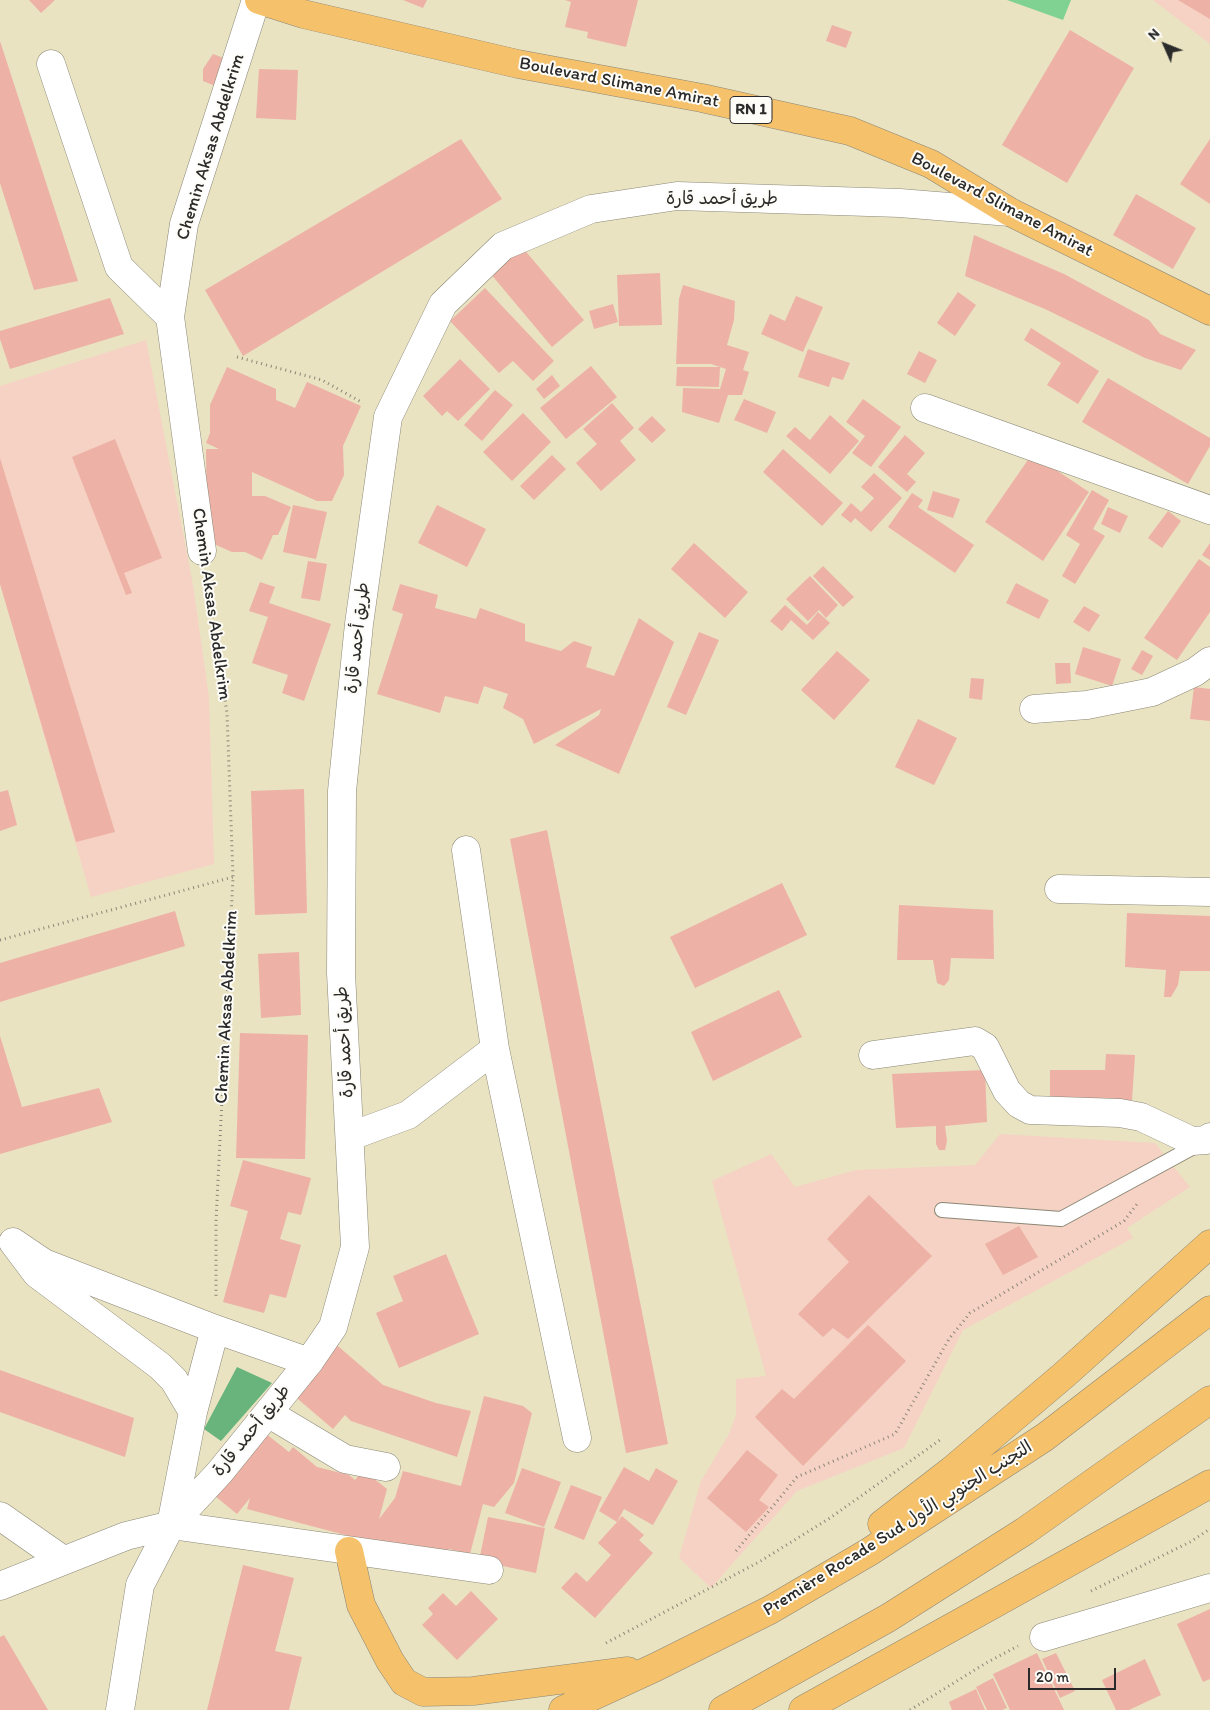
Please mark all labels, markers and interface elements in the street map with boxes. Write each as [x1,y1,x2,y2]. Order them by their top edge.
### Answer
north arrow [1140,20,1190,70]
text: N [1144,25,1163,44]
street label: Chemin Aksas Abdelkrim [172,51,250,243]
street label: Boulevard Slimane Amirat [517,53,721,113]
road number: RN 1 [730,96,772,124]
street label: Boulevard Slimane Amirat [907,148,1097,262]
street label: طريق أحمد قارة [666,188,778,210]
street label: Chemin Aksas Abdelkrim [187,507,235,701]
street label: طريق أحمد قارة [341,581,375,695]
street label: Chemin Aksas Abdelkrim [211,910,243,1104]
street label: طريق أحمد قارة [331,986,359,1098]
street label: طريق أحمد قارة [208,1381,296,1481]
street label: Première Rocade Sud التجنب الجنوبي الأول [759,1437,1037,1621]
scale bar [1030,1658,1118,1690]
text: 20 m [1036,1668,1069,1686]

